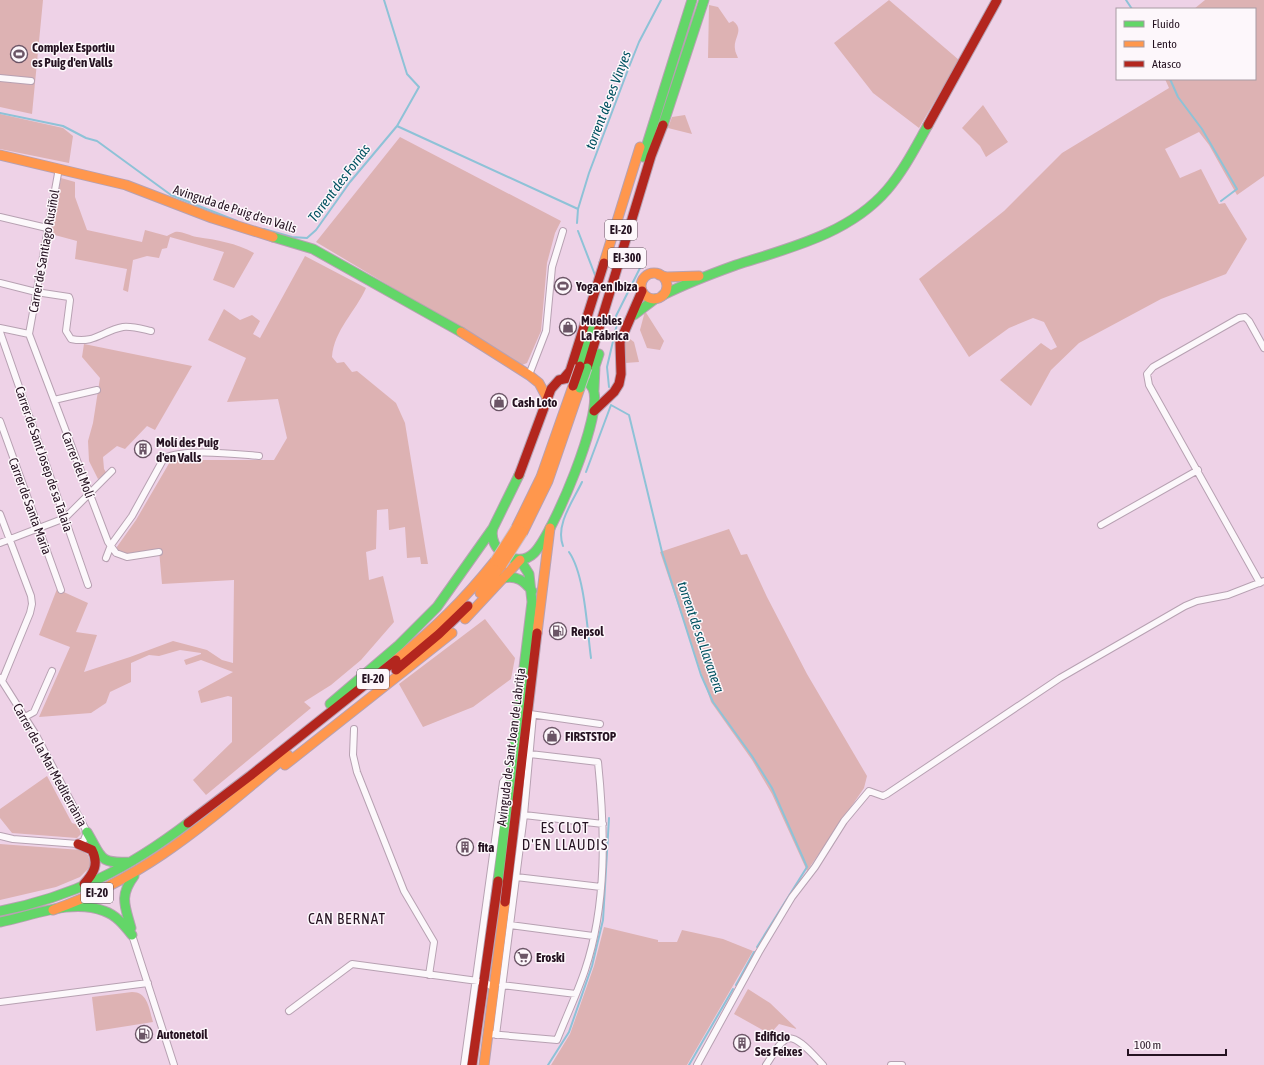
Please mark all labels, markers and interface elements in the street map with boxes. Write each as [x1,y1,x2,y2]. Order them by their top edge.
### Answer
legend [1116,8,1256,80]
text: Fluido [1152,17,1180,31]
text: Lento [1152,37,1177,51]
place label: Complex Esportiu es Puig d'en Valls [32,40,115,70]
sports icon: Complex Esportiu es Puig d'en Valls [9,44,29,64]
water label: torrent de ses Vinyes [582,48,634,152]
text: Atasco [1152,57,1182,71]
water label: Torrent des Fornàs [305,141,373,225]
street label: Avinguda de Puig d'en Valls [171,182,299,236]
street label: Carrer de Santiago Rusiñol [26,188,62,314]
road number: EI-20 [605,220,637,240]
road number: EI-300 [608,248,646,268]
sports icon: Yoga en Ibiza [553,276,573,296]
place label: Yoga en Ibiza [575,279,637,294]
place label: Muebles La Fábrica [581,313,629,343]
shop icon: Muebles La Fábrica [558,317,578,337]
street label: Carrer de Sant Josep de sa Talaia [12,384,76,534]
shop icon: Cash Loto [489,392,509,412]
place label: Cash Loto [512,395,557,410]
street label: Carrer del Molí [59,430,97,500]
place label: Molí des Puig d'en Valls [156,435,219,465]
building icon: Molí des Puig d'en Valls [133,439,153,459]
street label: Carrer de Santa Maria [6,456,54,556]
water label: torrent de sa Llavanera [674,579,728,695]
fuel station icon: Repsol [548,621,568,641]
place label: Repsol [571,624,604,639]
street label: Avinguda de Sant Joan de Labritja [494,667,528,827]
road number: EI-20 [357,669,389,689]
street label: Carrer de la Mar Mediterrània [10,701,90,829]
shop icon: FIRSTSTOP [542,726,562,746]
place label: FIRSTSTOP [565,729,617,744]
district label: ES CLOT D'EN LLAUDIS [522,819,608,853]
building icon: fita [455,837,475,857]
place label: fita [477,840,494,855]
road number: EI-20 [81,883,113,903]
district label: CAN BERNAT [308,910,386,927]
supermarket icon: Eroski [513,947,533,967]
place label: Eroski [536,950,565,965]
fuel station icon: Autonetoil [134,1024,154,1044]
place label: Autonetoil [156,1027,208,1042]
place label: Edificio Ses Feixes [755,1029,803,1059]
scale bar [1128,1031,1226,1057]
building icon: Edificio Ses Feixes [732,1033,752,1053]
text: 100 m [1134,1038,1161,1052]

